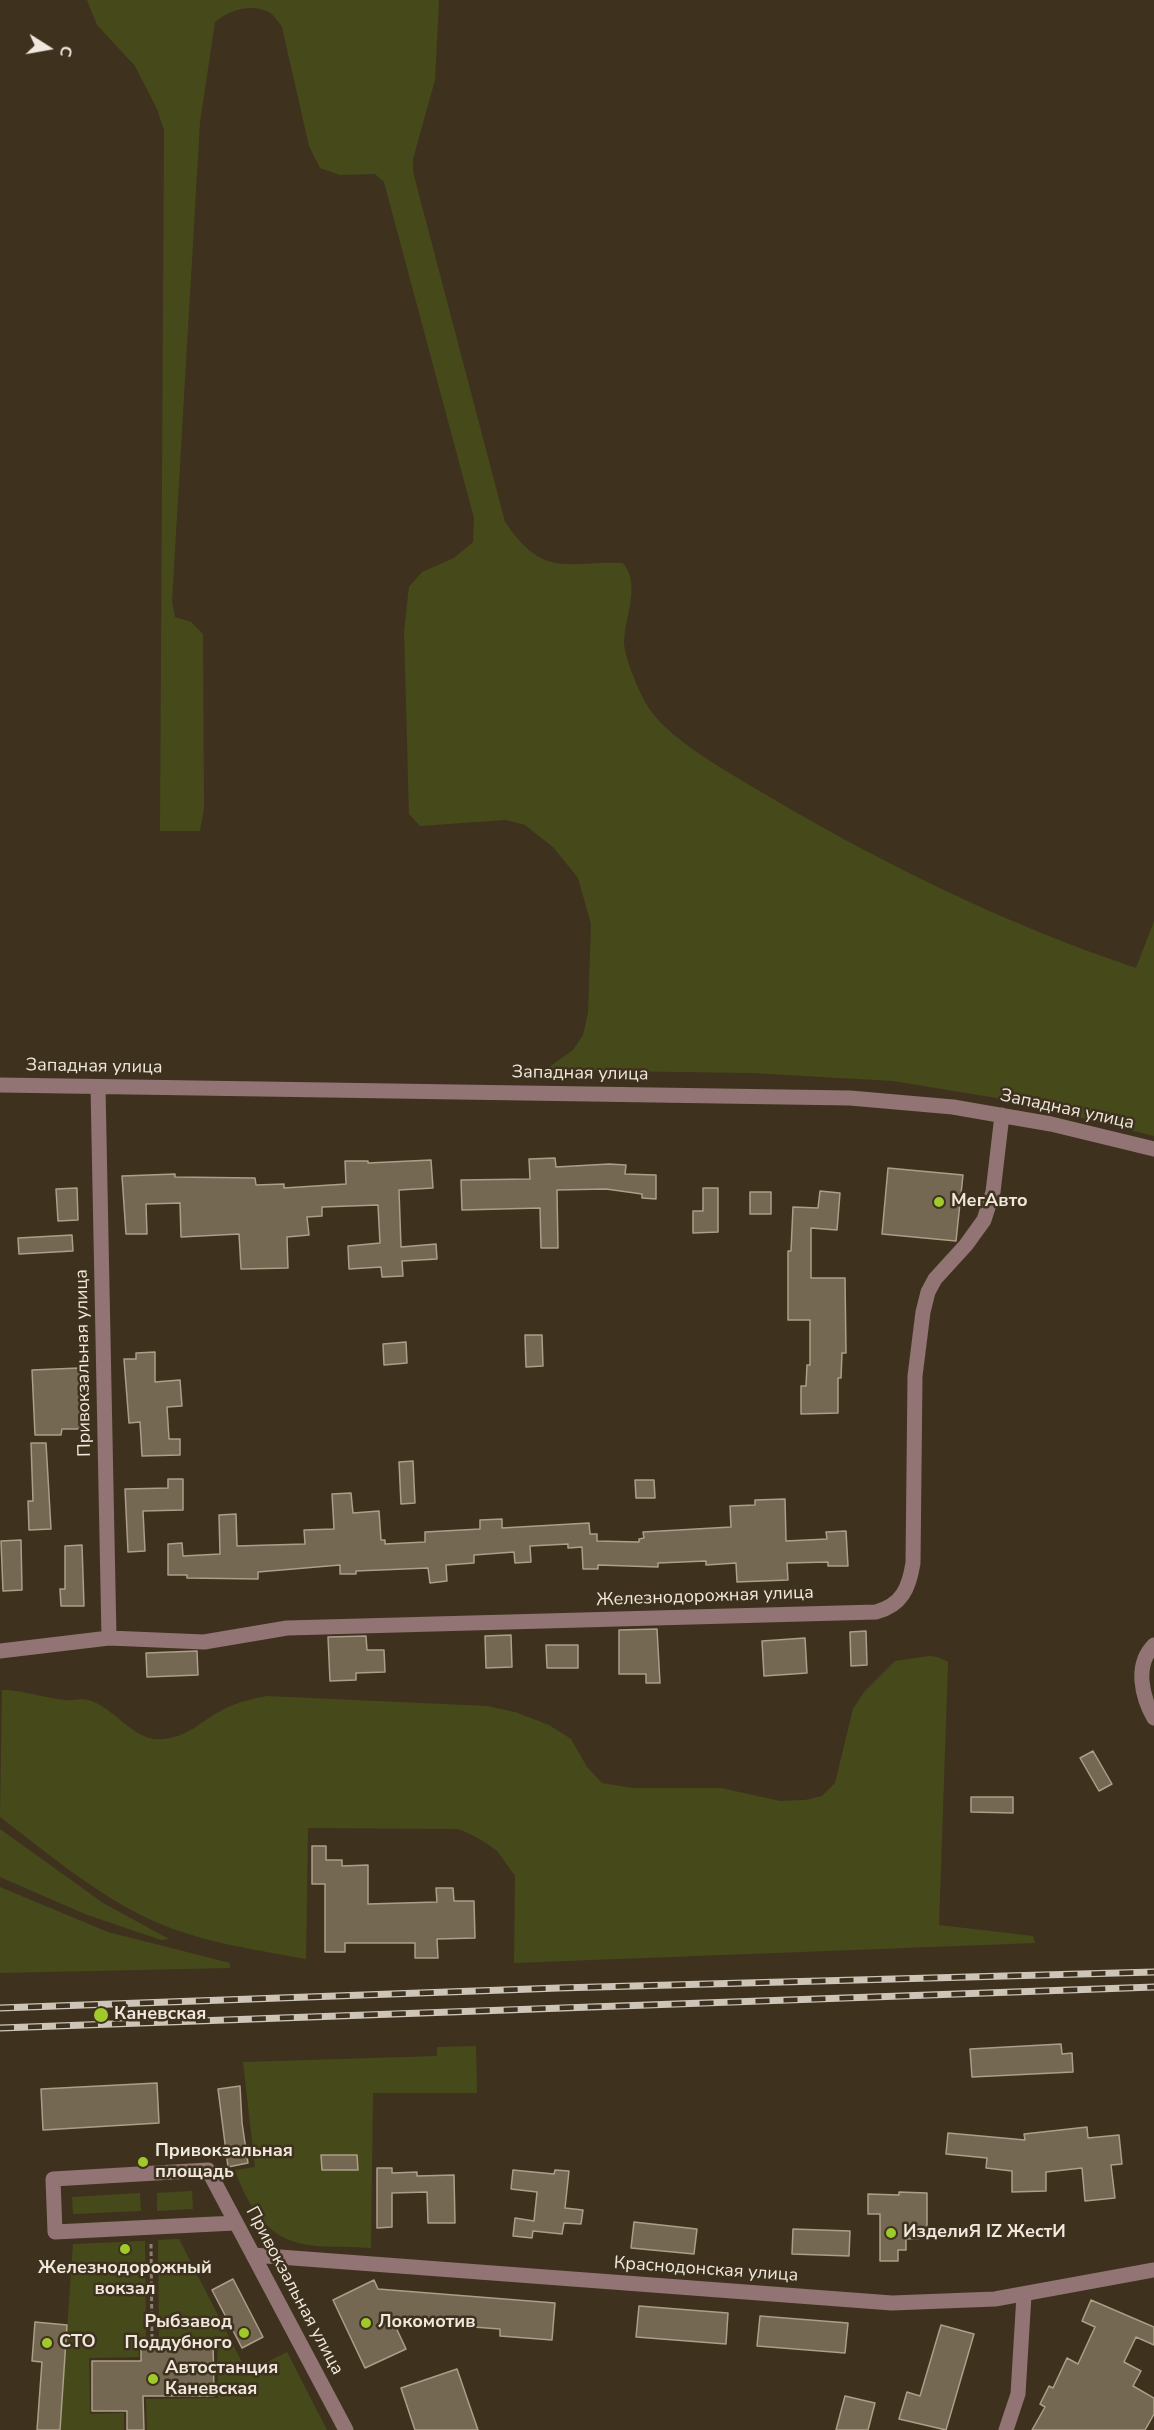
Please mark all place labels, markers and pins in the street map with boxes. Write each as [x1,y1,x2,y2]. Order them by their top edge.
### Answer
place label: МегАвто [951,1191,1028,1213]
marker: МегАвто [932,1195,946,1209]
place label: Каневская [114,2004,206,2026]
marker: Каневская [92,2006,110,2024]
place label: Привокзальная площадь [155,2141,293,2184]
marker: Привокзальная площадь [136,2155,150,2169]
place label: ИзделиЯ IZ ЖестИ [903,2222,1066,2244]
marker: ИзделиЯ IZ ЖестИ [884,2226,898,2240]
marker: Железнодорожный вокзал [118,2242,132,2256]
place label: Железнодорожный вокзал [38,2258,212,2300]
place label: Рыбзавод Поддубного [125,2312,232,2354]
place label: Локомотив [378,2312,475,2334]
marker: Локомотив [359,2316,373,2330]
marker: Рыбзавод Поддубного [237,2326,251,2340]
place label: СТО [59,2332,96,2354]
marker: СТО [40,2336,54,2350]
place label: Автостанция Каневская [165,2358,278,2400]
marker: Автостанция Каневская [146,2372,160,2386]

